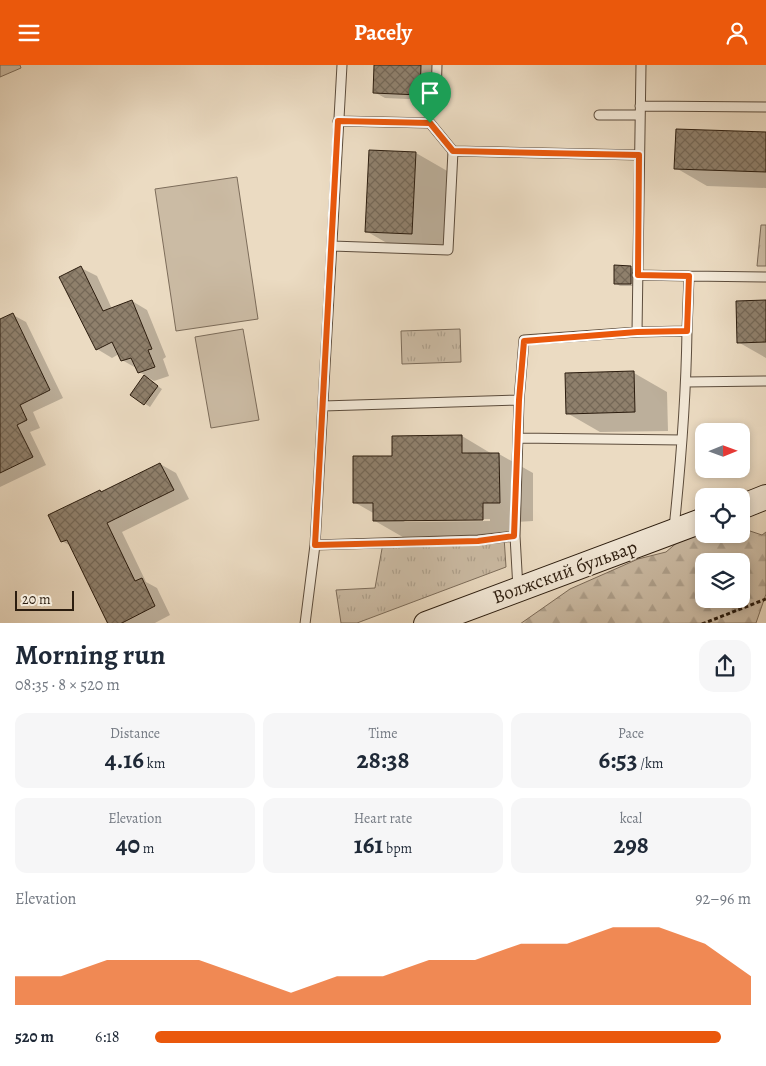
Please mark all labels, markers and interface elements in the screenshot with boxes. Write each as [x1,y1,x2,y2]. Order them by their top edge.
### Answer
text: Pacely [354,18,412,48]
icon: menu [15,19,43,47]
icon: person [723,19,751,47]
pin [409,72,451,123]
icon: arrive [416,79,444,107]
north arrow [695,423,750,477]
map controls [695,423,750,608]
button: locate [695,488,750,543]
street label: Волжский бульвар [489,534,641,610]
button: layers [695,553,750,608]
scale bar [15,589,74,612]
text: 20 m [22,590,51,609]
text: Morning run [15,636,165,674]
button: share [699,640,751,692]
text: 08:35 · 8 × 520 m [15,674,120,696]
text: Distance [110,724,160,743]
text: Time [368,724,398,743]
text: Pace [618,724,644,743]
text: 4.16 [105,743,144,777]
text: 28:38 [357,743,409,777]
text: 6:53 [598,743,638,777]
text: km [144,754,165,773]
text: /km [638,754,664,773]
text: Elevation [108,809,162,828]
text: Heart rate [354,809,412,828]
text: kcal [620,809,642,828]
text: 40 [116,828,140,862]
text: 161 [354,828,383,862]
text: 298 [613,828,649,862]
text: m [140,839,154,858]
text: bpm [383,839,412,858]
text: Elevation [15,888,76,910]
text: 92–96 m [695,888,751,910]
text: 520 m [15,1026,54,1048]
text: 6:18 [95,1026,119,1048]

